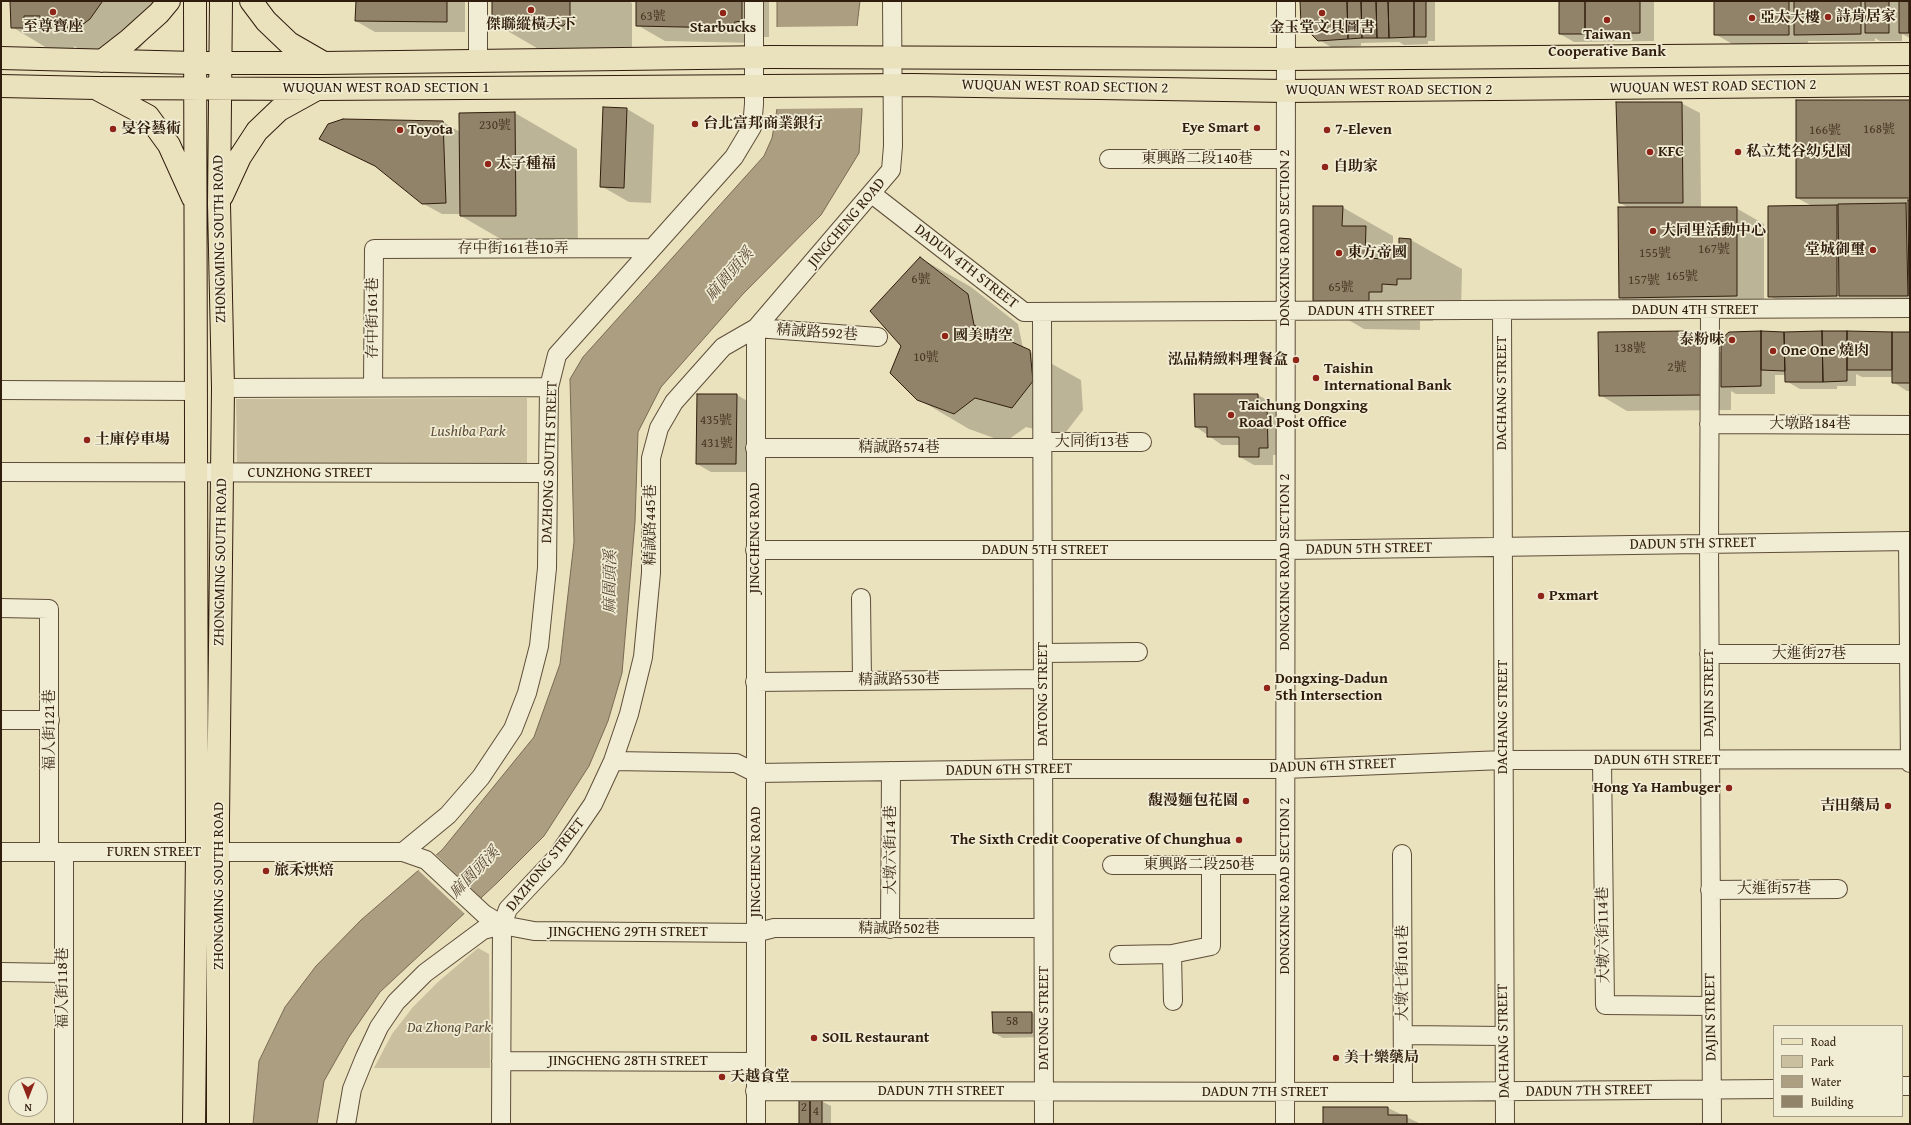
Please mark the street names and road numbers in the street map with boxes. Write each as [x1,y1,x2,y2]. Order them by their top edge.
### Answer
street label: WUQUAN WEST ROAD SECTION 2 [961,76,1169,98]
street label: WUQUAN WEST ROAD SECTION 2 [1609,76,1817,98]
street label: WUQUAN WEST ROAD SECTION 1 [283,79,489,97]
street label: WUQUAN WEST ROAD SECTION 2 [1286,81,1492,99]
street label: DONGXING ROAD SECTION 2 [1276,149,1294,327]
street label: 東興路二段140巷 [1141,150,1253,168]
street label: ZHONGMING SOUTH ROAD [210,155,230,323]
street label: JINGCHENG ROAD [804,175,890,271]
street label: DADUN 4TH STREET [911,221,1021,313]
street label: 存中街161巷10弄 [457,240,569,258]
street label: 存中街161巷 [364,277,382,359]
street label: DADUN 4TH STREET [1632,301,1758,319]
street label: DADUN 4TH STREET [1308,302,1434,320]
street label: 精誠路592巷 [776,321,858,345]
street label: DACHANG STREET [1493,336,1511,450]
street label: DAZHONG SOUTH STREET [538,380,562,544]
street label: 大墩路184巷 [1769,415,1851,433]
street label: 大同街13巷 [1055,433,1129,451]
street label: 精誠路574巷 [858,439,940,457]
street label: CUNZHONG STREET [248,464,372,482]
street label: DONGXING ROAD SECTION 2 [1276,473,1294,651]
street label: ZHONGMING SOUTH ROAD [211,478,231,646]
street label: JINGCHENG ROAD [746,482,764,594]
street label: 精誠路445巷 [642,484,660,566]
street label: DADUN 5TH STREET [1629,534,1757,554]
street label: DADUN 5TH STREET [1305,539,1433,559]
street label: DADUN 5TH STREET [982,541,1108,559]
street label: DATONG STREET [1034,642,1052,746]
street label: 大進街27巷 [1772,645,1846,663]
street label: DAJIN STREET [1700,649,1718,737]
street label: DACHANG STREET [1494,660,1512,774]
street label: 精誠路530巷 [858,670,940,690]
street label: 福人街121巷 [41,689,59,771]
street label: DADUN 6TH STREET [1594,751,1720,769]
street label: DADUN 6TH STREET [1269,755,1397,777]
street label: DADUN 6TH STREET [945,760,1073,780]
street label: DONGXING ROAD SECTION 2 [1276,797,1294,975]
street label: ZHONGMING SOUTH ROAD [210,802,228,970]
street label: 大墩六街14巷 [882,805,900,895]
street label: JINGCHENG ROAD [747,806,765,918]
street label: DAZHONG STREET [503,815,589,915]
street label: FUREN STREET [107,843,201,861]
street label: 東興路二段250巷 [1143,856,1255,874]
street label: 大進街57巷 [1737,880,1811,898]
street label: 大墩六街114巷 [1594,887,1614,983]
street label: 精誠路502巷 [858,920,940,938]
street label: JINGCHENG 29TH STREET [548,923,708,941]
street label: 大墩七街101巷 [1394,925,1412,1021]
street label: 福人街118巷 [54,947,72,1029]
street label: DATONG STREET [1035,966,1053,1070]
street label: DAJIN STREET [1701,973,1721,1061]
street label: DACHANG STREET [1494,984,1514,1098]
street label: JINGCHENG 28TH STREET [548,1052,708,1070]
street label: DADUN 7TH STREET [1525,1081,1653,1101]
street label: DADUN 7TH STREET [878,1082,1004,1100]
street label: DADUN 7TH STREET [1202,1083,1328,1101]

